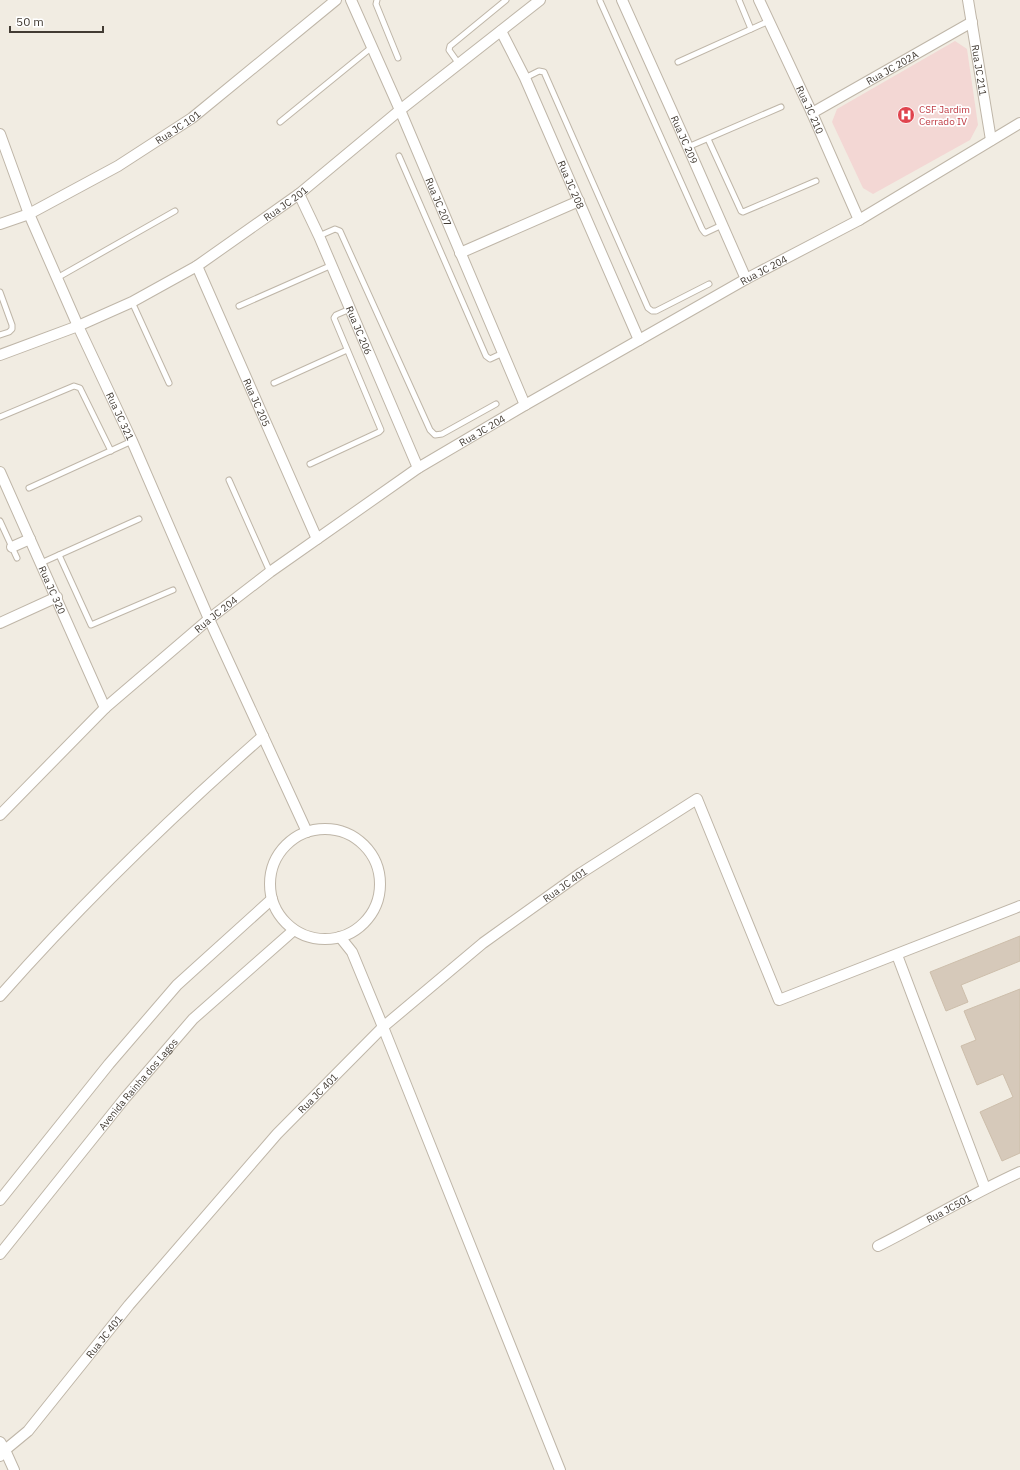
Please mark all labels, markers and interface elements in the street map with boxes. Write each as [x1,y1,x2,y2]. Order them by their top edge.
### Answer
scale bar [10,8,103,34]
text: 50 m [16,14,44,29]
street label: Rua JC 211 [969,44,990,97]
street label: Rua JC 202A [864,47,921,87]
street label: Rua JC 210 [794,83,827,136]
place label: CSF Jardim Cerrado IV [919,103,970,128]
hospital icon: CSF Jardim Cerrado IV [896,105,916,125]
street label: Rua JC 101 [153,107,203,147]
street label: Rua JC 209 [668,113,701,166]
street label: Rua JC 208 [555,158,588,211]
street label: Rua JC 207 [423,175,455,228]
street label: Rua JC 201 [261,183,310,224]
street label: Rua JC 204 [738,252,789,288]
street label: Rua JC 206 [343,304,375,357]
street label: Rua JC 205 [241,376,273,429]
street label: Rua JC 321 [104,390,137,442]
street label: Rua JC 204 [457,412,508,449]
street label: Rua JC 320 [36,564,69,616]
street label: Rua JC 204 [191,593,240,635]
street label: Rua JC 401 [540,864,589,905]
street label: Avenida Rainha dos Lagos [96,1035,180,1133]
street label: Rua JC 401 [295,1070,340,1116]
street label: Rua JC501 [924,1191,973,1226]
street label: Rua JC 401 [83,1312,125,1360]

